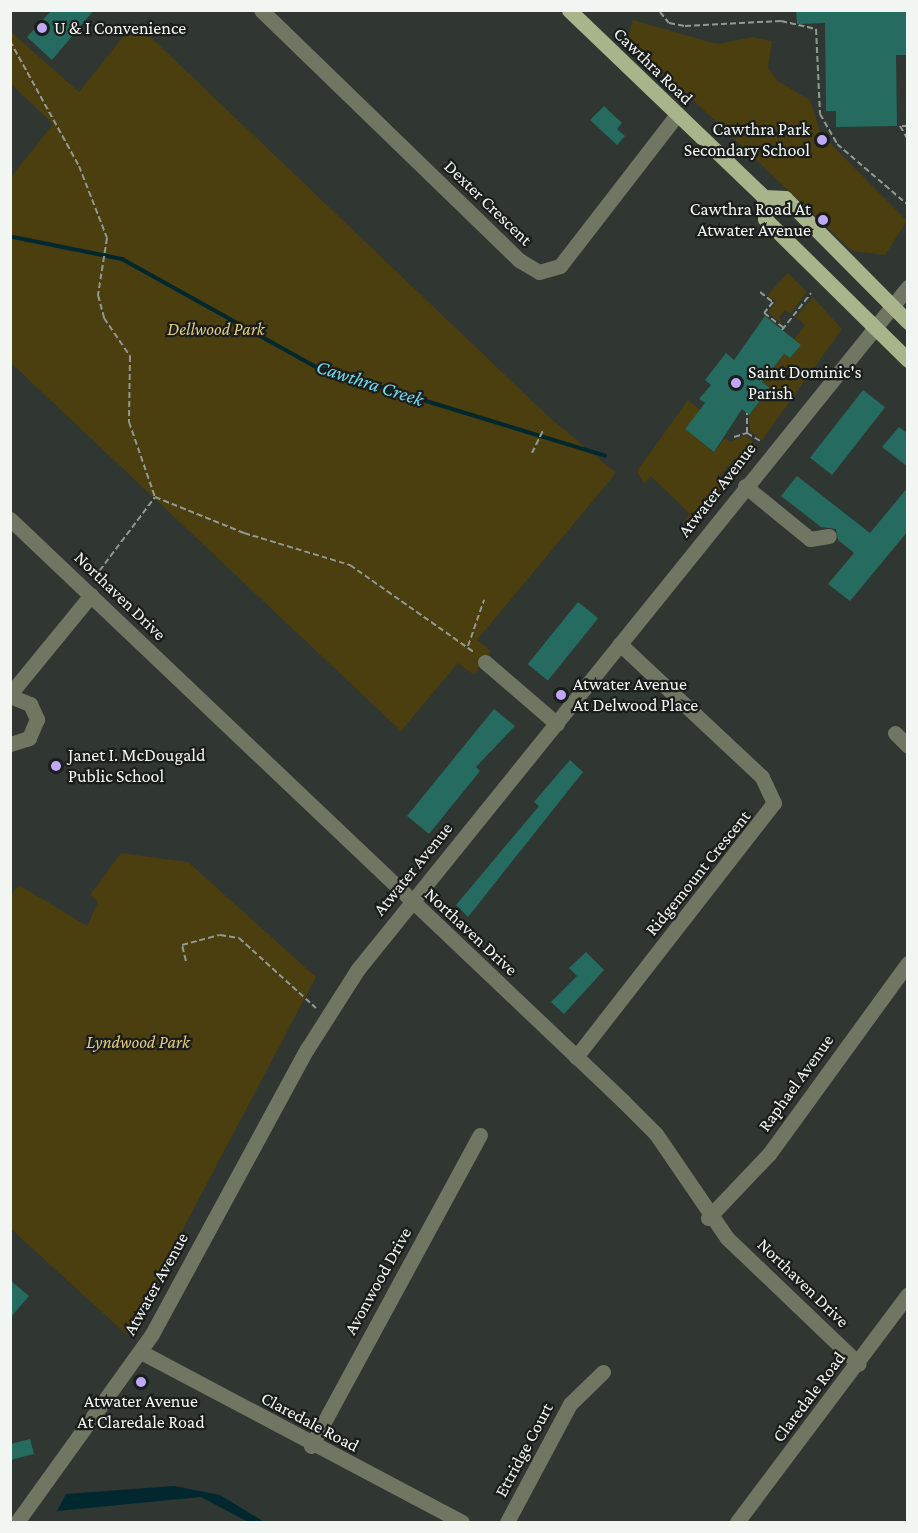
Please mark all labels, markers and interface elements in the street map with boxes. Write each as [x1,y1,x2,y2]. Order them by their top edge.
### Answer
place label: U & I Convenience [54,17,186,39]
marker: U & I Convenience [35,21,49,35]
street label: Cawthra Road [609,23,697,109]
place label: Cawthra Park Secondary School [684,119,810,162]
marker: Cawthra Park Secondary School [815,133,829,147]
street label: Dexter Crescent [439,156,537,250]
place label: Cawthra Road At Atwater Avenue [690,199,811,242]
marker: Cawthra Road At Atwater Avenue [816,213,830,227]
park label: Dellwood Park [167,318,265,340]
water label: Cawthra Creek [313,354,427,412]
place label: Saint Dominic's Parish [748,362,862,404]
marker: Saint Dominic's Parish [729,376,743,390]
street label: Atwater Avenue [673,438,761,542]
street label: Northaven Drive [70,547,170,645]
place label: Atwater Avenue At Delwood Place [573,674,698,716]
marker: Atwater Avenue At Delwood Place [554,688,568,702]
place label: Janet I. McDougald Public School [68,745,206,788]
marker: Janet I. McDougald Public School [49,759,63,773]
street label: Ridgemount Crescent [641,806,755,940]
street label: Atwater Avenue [369,818,457,920]
street label: Northaven Drive [420,883,522,981]
street label: Raphael Avenue [754,1030,838,1136]
park label: Lyndwood Park [86,1031,190,1053]
street label: Avonwood Drive [340,1224,416,1338]
street label: Atwater Avenue [119,1229,193,1339]
street label: Northaven Drive [753,1234,853,1332]
street label: Claredale Road [768,1347,850,1447]
marker: Atwater Avenue At Claredale Road [134,1375,148,1389]
street label: Claredale Road [257,1387,363,1457]
place label: Atwater Avenue At Claredale Road [77,1391,205,1434]
street label: Ettridge Court [490,1399,558,1501]

